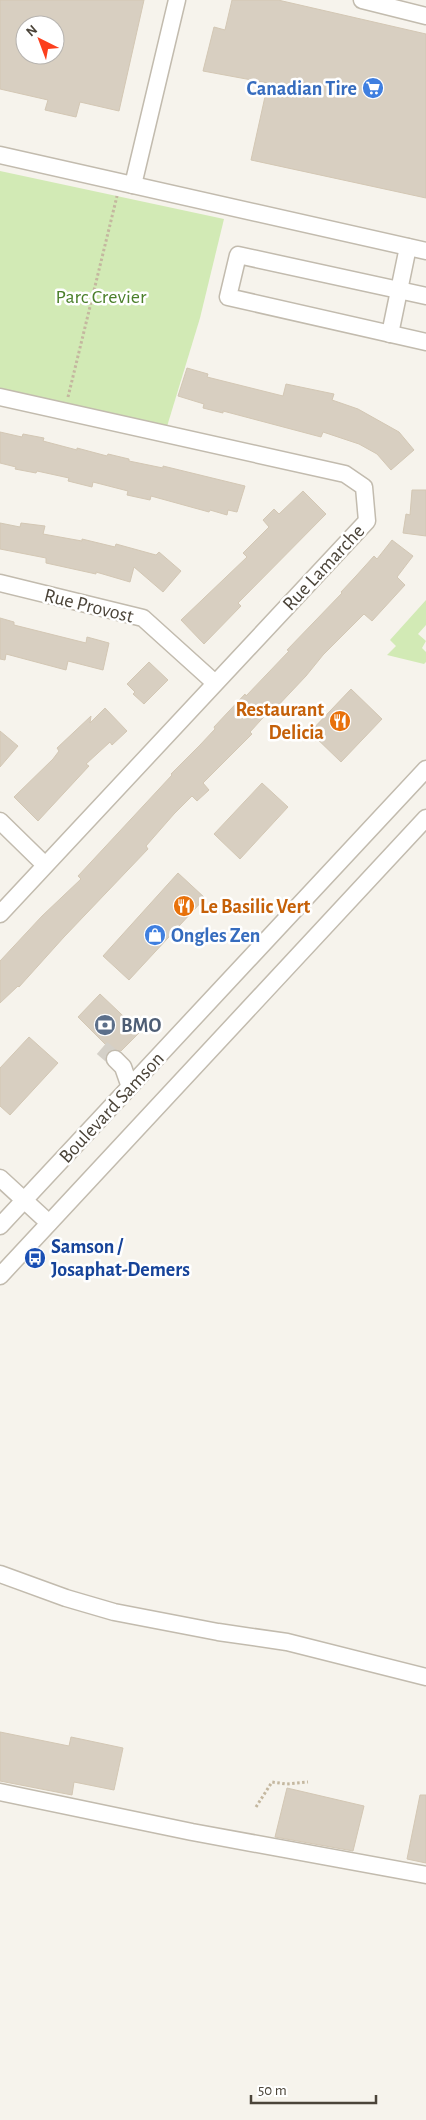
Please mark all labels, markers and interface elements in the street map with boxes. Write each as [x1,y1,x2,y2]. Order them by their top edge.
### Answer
north arrow [15,15,65,65]
text: N [24,23,40,40]
supermarket icon: Canadian Tire [361,76,385,100]
place label: Canadian Tire [246,79,357,99]
park label: Parc Crevier [56,287,147,307]
street label: Rue Lamarche [279,521,368,615]
street label: Rue Provost [42,585,136,627]
place label: Restaurant Delicia [235,700,324,743]
restaurant icon: Restaurant Delicia [328,709,352,733]
restaurant icon: Le Basilic Vert [172,894,196,918]
place label: Le Basilic Vert [200,897,311,917]
shop icon: Ongles Zen [143,923,167,947]
place label: Ongles Zen [171,926,260,946]
bank icon: BMO [93,1013,117,1037]
place label: BMO [121,1016,162,1036]
street label: Boulevard Samson [56,1048,168,1167]
place label: Samson / Josaphat-Demers [51,1237,190,1280]
bus stop icon: Samson / Josaphat-Demers [23,1246,47,1270]
scale bar [251,2072,376,2104]
text: 50 m [258,2083,287,2098]

